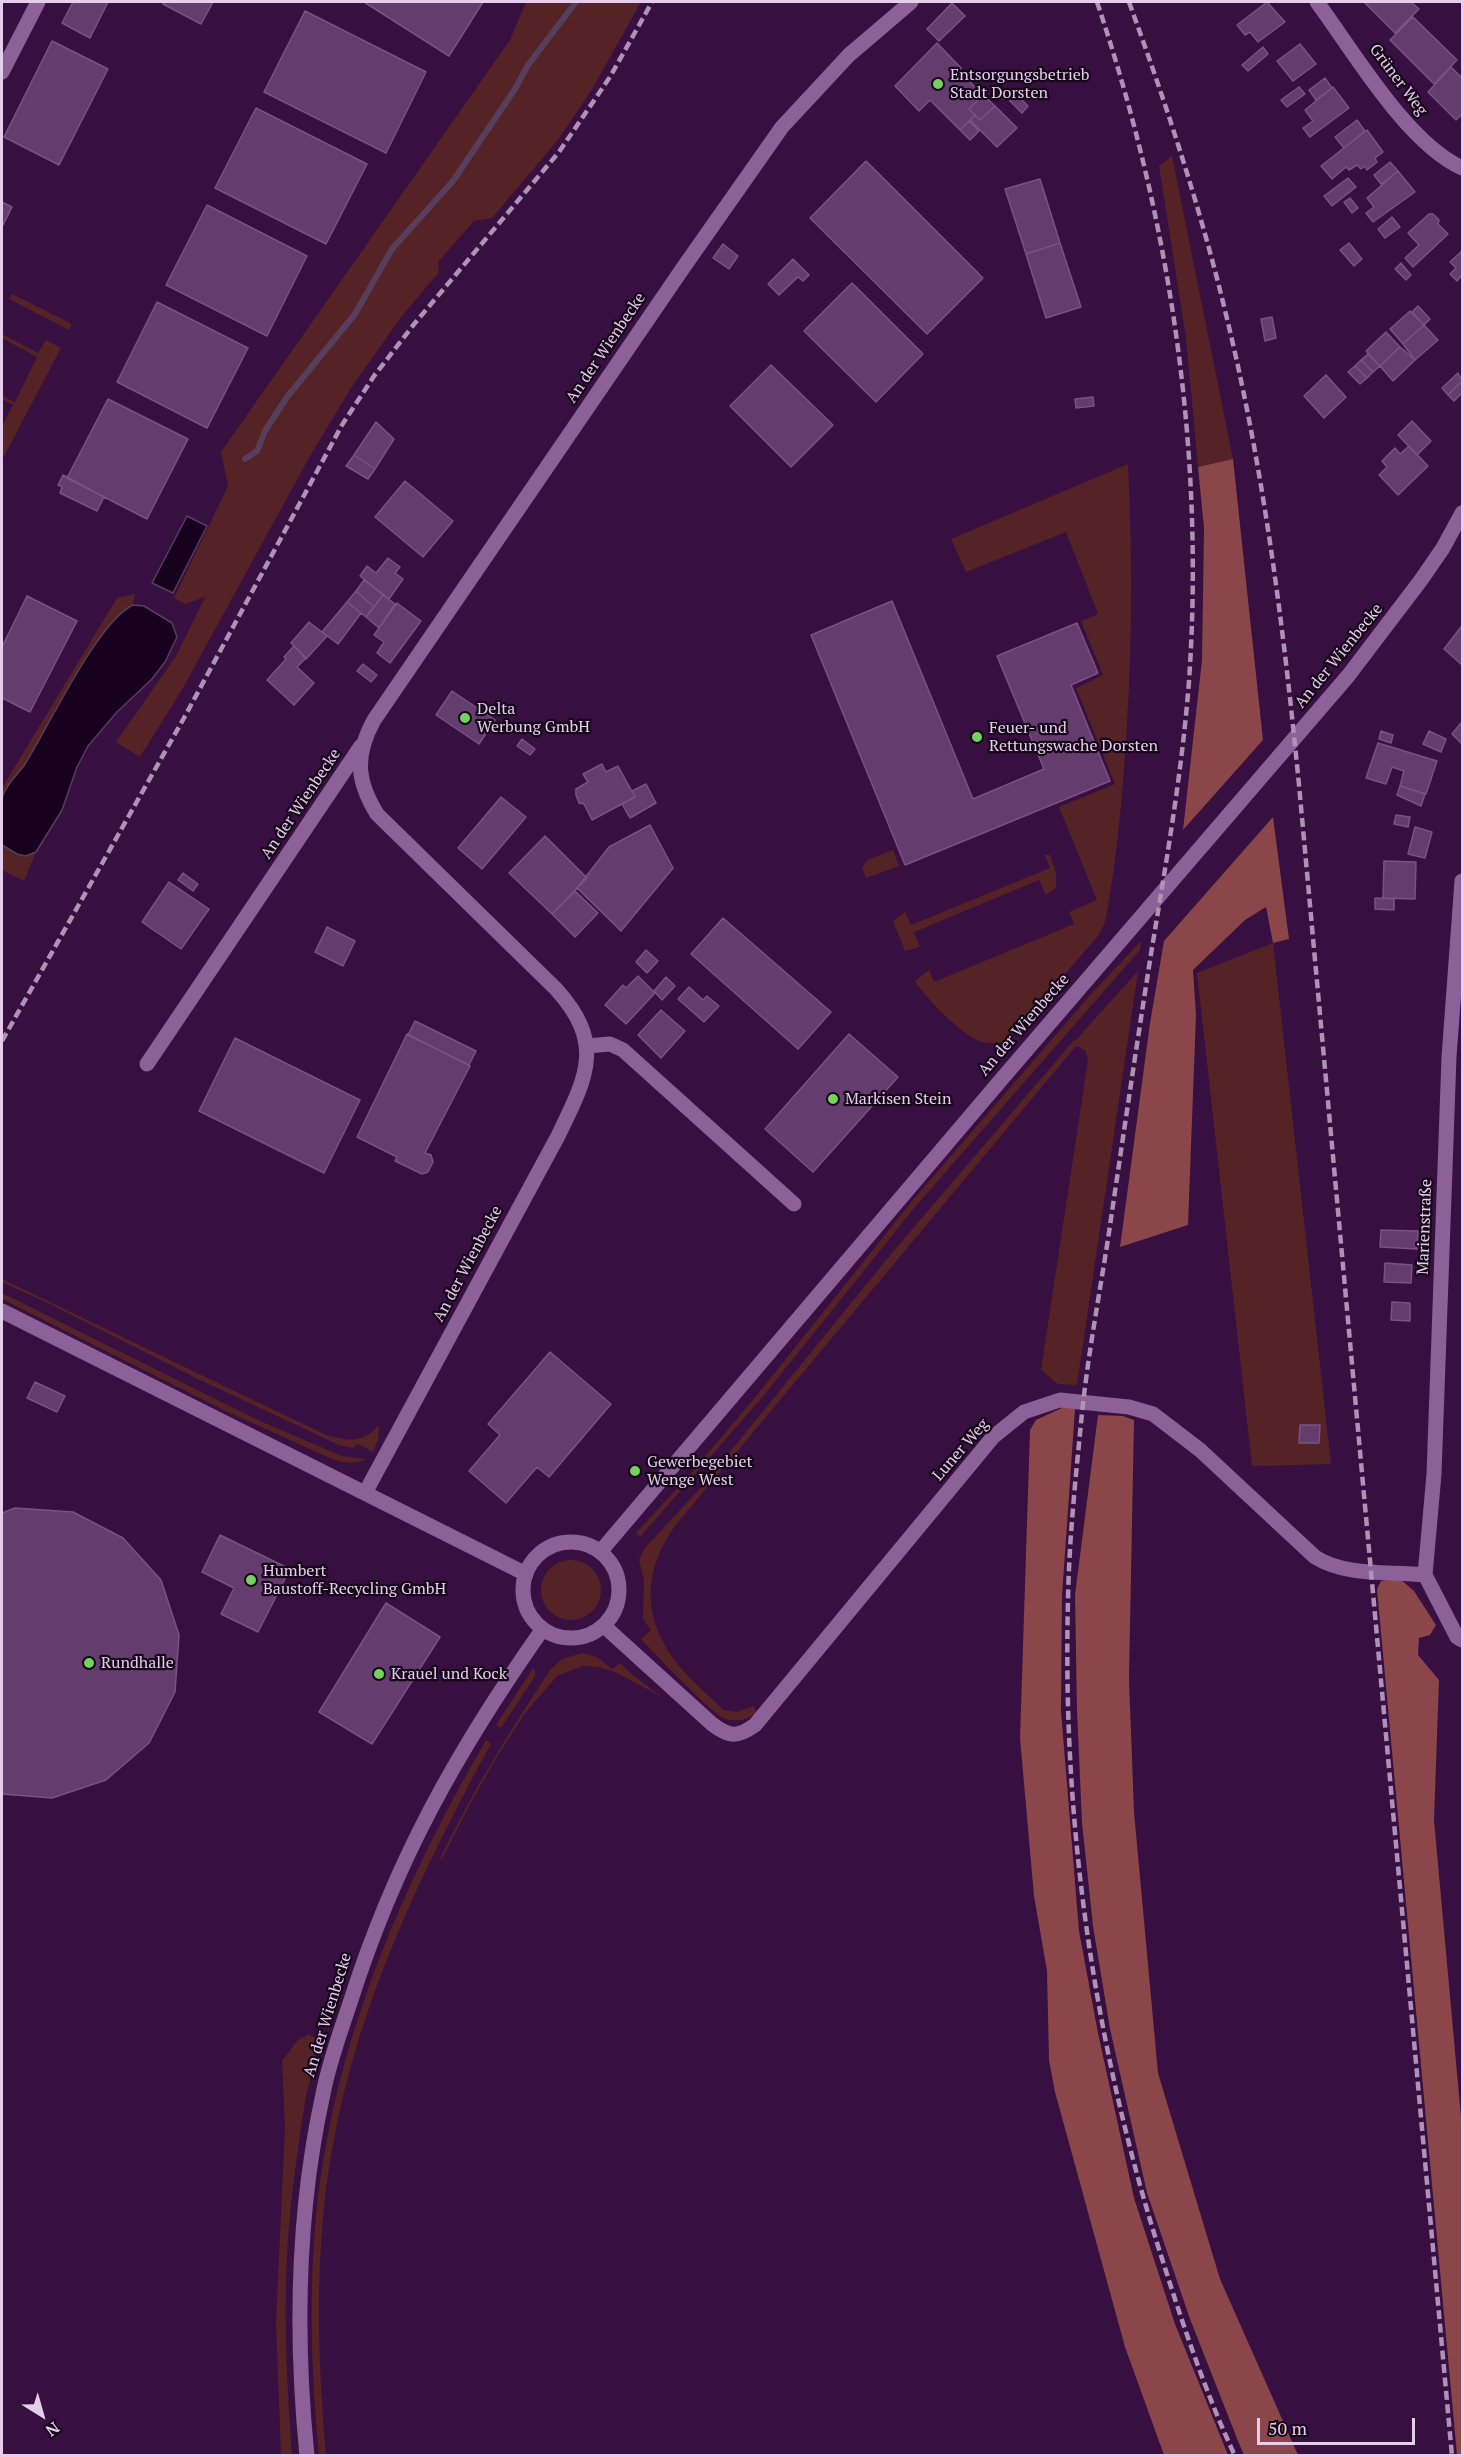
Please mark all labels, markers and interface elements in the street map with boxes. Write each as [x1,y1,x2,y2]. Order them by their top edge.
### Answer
street label: Grüner Weg [1365,41,1431,119]
place label: Entsorgungsbetrieb Stadt Dorsten [950,65,1090,103]
marker: Entsorgungsbetrieb Stadt Dorsten [931,77,945,91]
street label: An der Wienbecke [562,289,650,407]
street label: An der Wienbecke [1291,600,1387,712]
place label: Delta Werbung GmbH [477,699,590,737]
marker: Delta Werbung GmbH [458,711,472,725]
place label: Feuer- und Rettungswache Dorsten [989,718,1158,756]
marker: Feuer- und Rettungswache Dorsten [970,730,984,744]
street label: An der Wienbecke [257,745,345,863]
street label: An der Wienbecke [974,970,1074,1080]
place label: Markisen Stein [845,1089,951,1109]
marker: Markisen Stein [826,1092,840,1106]
street label: Marienstraße [1414,1179,1436,1275]
street label: An der Wienbecke [429,1203,507,1325]
street label: Luner Weg [929,1415,993,1485]
place label: Gewerbegebiet Wenge West [647,1452,752,1490]
marker: Gewerbegebiet Wenge West [628,1464,642,1478]
place label: Humbert Baustoff-Recycling GmbH [263,1561,446,1599]
marker: Humbert Baustoff-Recycling GmbH [244,1573,258,1587]
place label: Rundhalle [101,1653,174,1673]
marker: Rundhalle [82,1656,96,1670]
place label: Krauel und Kock [391,1664,507,1684]
marker: Krauel und Kock [372,1667,386,1681]
street label: An der Wienbecke [300,1951,356,2079]
north arrow [12,2385,72,2445]
scale bar [1260,2406,1418,2444]
text: 50 m [1268,2416,1307,2440]
text: N [41,2417,64,2442]

